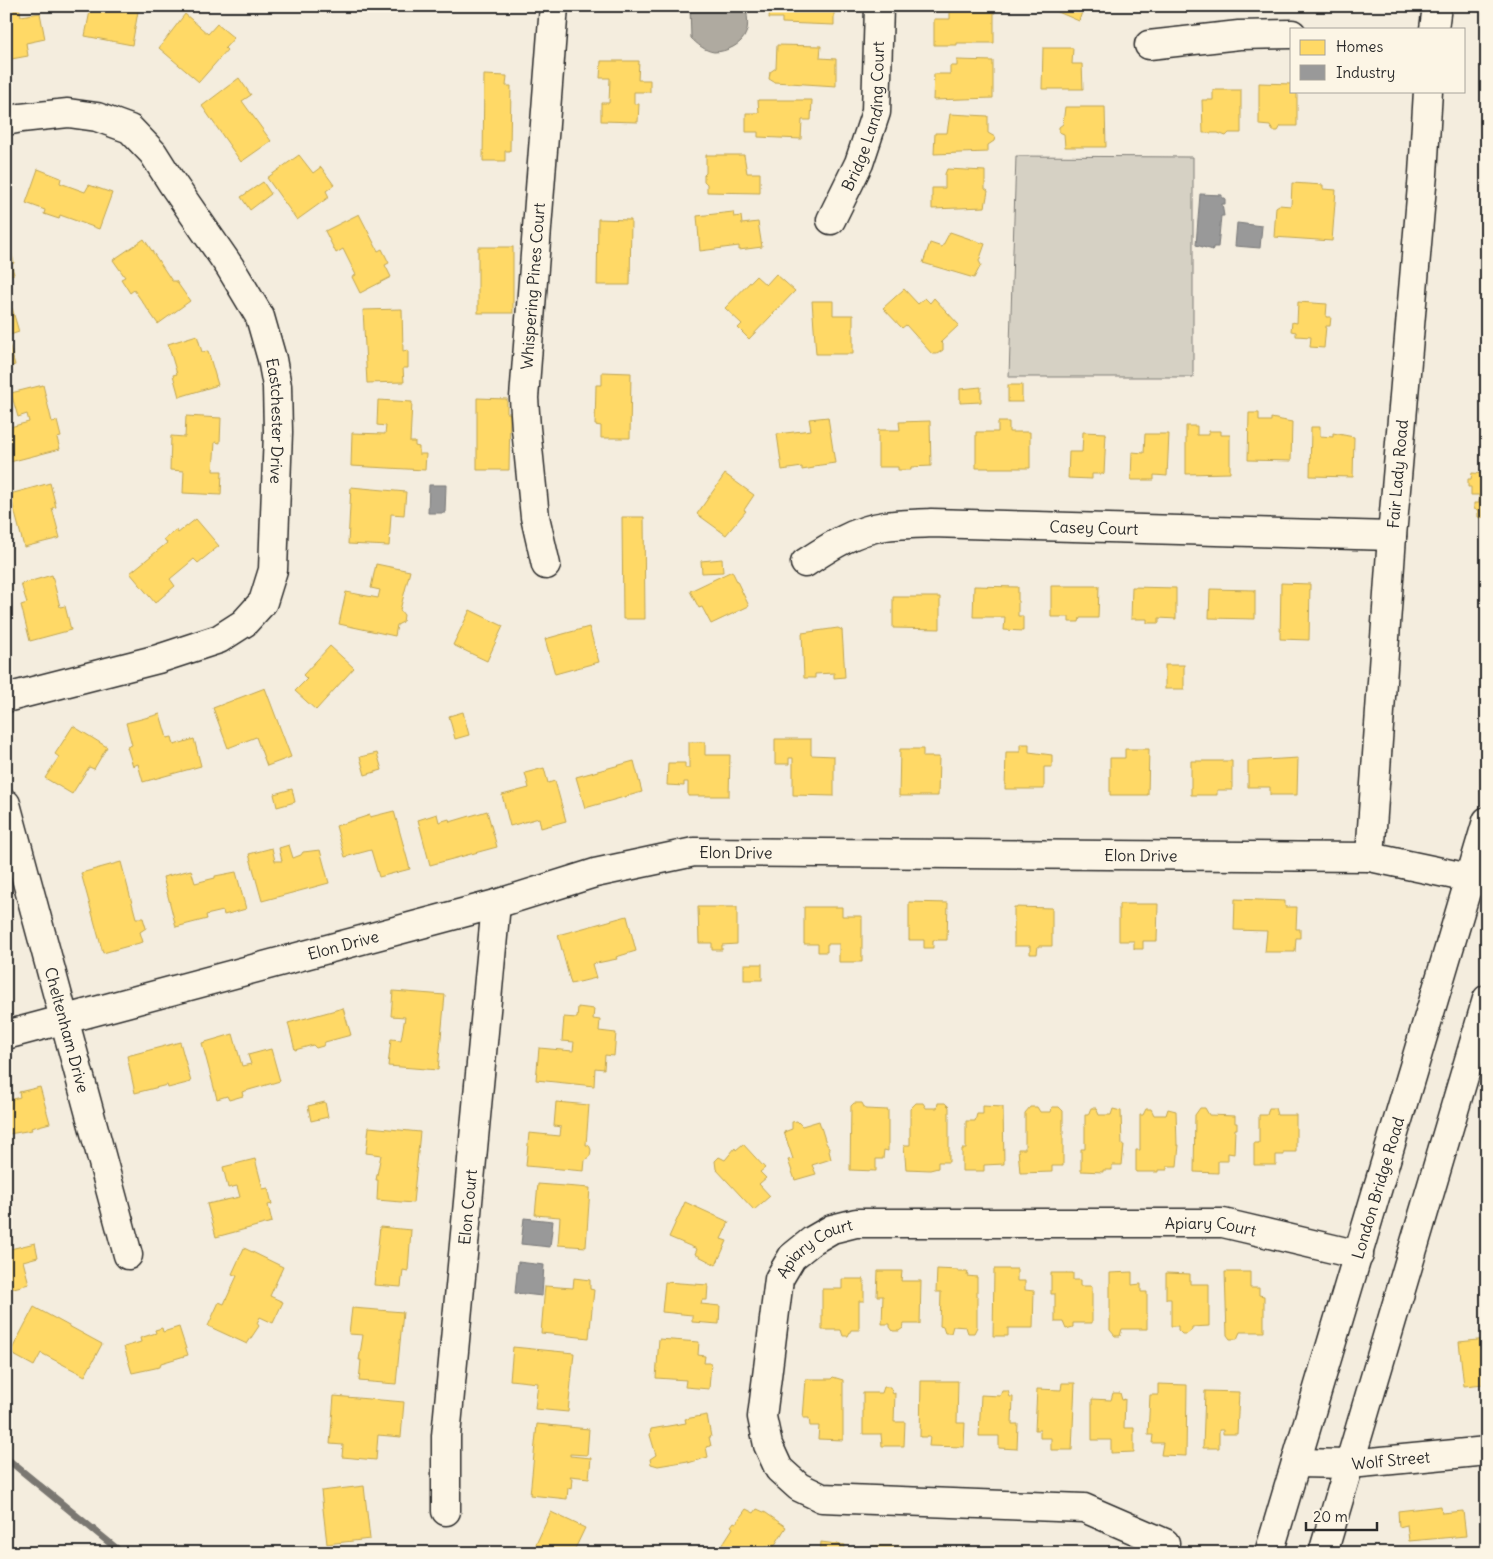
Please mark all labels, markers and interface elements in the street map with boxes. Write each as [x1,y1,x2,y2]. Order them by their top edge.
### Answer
legend [1290,28,1466,92]
text: Homes [1336,37,1383,56]
street label: Bridge Landing Court [837,40,888,194]
text: Industry [1336,63,1395,82]
street label: Whispering Pines Court [516,201,549,370]
street label: Eastchester Drive [262,356,288,484]
street label: Fair Lady Road [1383,419,1412,529]
street label: Casey Court [1049,516,1139,539]
street label: Elon Drive [699,842,772,863]
street label: Elon Drive [1104,845,1177,866]
street label: Elon Drive [305,926,381,964]
street label: Cheltenham Drive [41,965,94,1095]
street label: London Bridge Road [1347,1114,1408,1261]
street label: Elon Court [454,1168,481,1246]
street label: Apiary Court [1165,1213,1259,1241]
street label: Apiary Court [772,1214,855,1282]
street label: Wolf Street [1351,1446,1431,1474]
scale bar [1306,1499,1377,1531]
text: 20 m [1313,1507,1348,1526]

